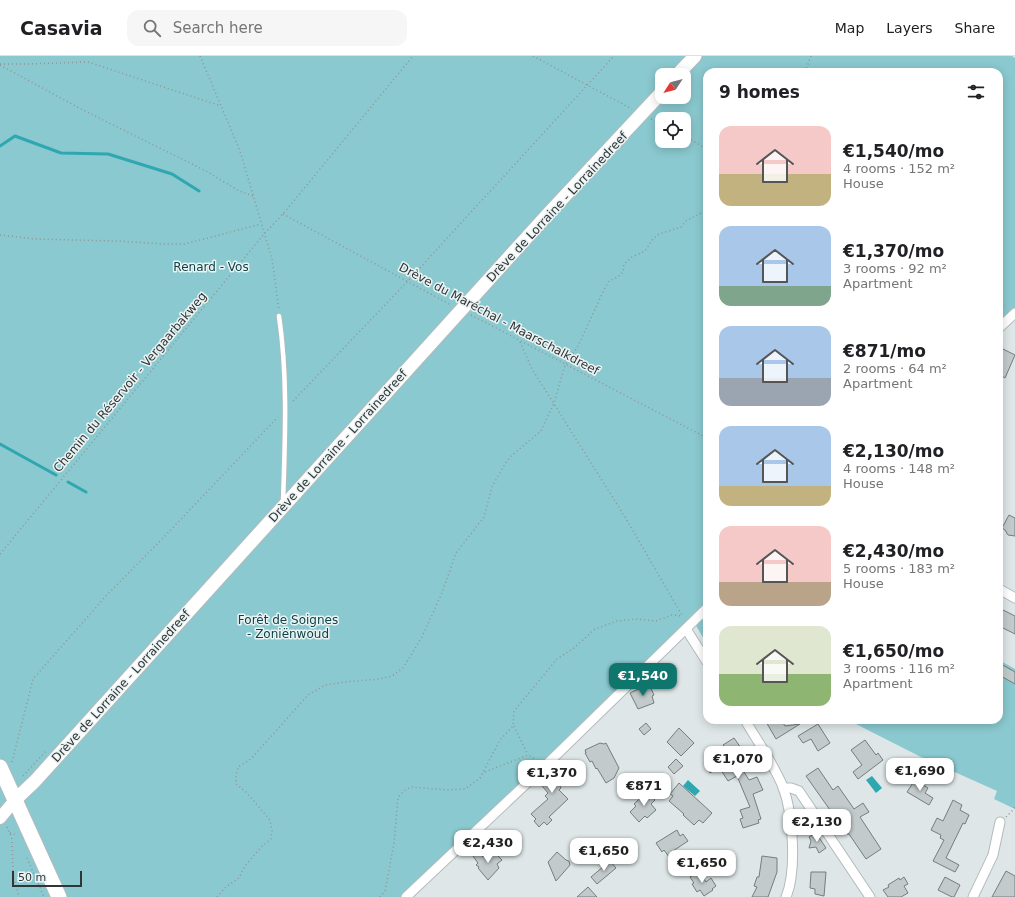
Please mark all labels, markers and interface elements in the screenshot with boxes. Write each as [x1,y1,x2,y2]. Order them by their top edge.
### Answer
search box [127,10,407,46]
text: Casavia [20,17,103,39]
icon: search [141,17,163,39]
text: Search here [173,19,263,37]
text: Map [835,20,864,36]
text: Layers [886,20,933,36]
text: Share [955,20,995,36]
north arrow [655,68,691,104]
map controls [655,68,691,148]
icon: filters [965,81,987,103]
text: 9 homes [719,82,800,102]
button: locate [655,112,691,148]
street label: Drève de Lorraine - Lorrainedreef [484,129,631,285]
text: €1,540/mo [843,141,944,161]
icon: home [751,142,799,190]
text: 4 rooms · 152 m² [843,161,955,176]
text: House [843,176,884,191]
text: €1,370/mo [843,241,944,261]
icon: home [751,242,799,290]
park label: Renard - Vos [173,260,249,274]
street label: Drève du Maréchal - Maarschalkdreef [397,260,602,378]
text: 3 rooms · 92 m² [843,261,947,276]
text: Apartment [843,276,913,291]
street label: Chemin du Réservoir - Vergaarbakweg [51,289,209,475]
text: €871/mo [843,341,926,361]
icon: home [751,342,799,390]
text: 2 rooms · 64 m² [843,361,947,376]
street label: Drève de Lorraine - Lorrainedreef [266,366,411,525]
text: Apartment [843,376,913,391]
text: €2,130/mo [843,441,944,461]
icon: home [751,442,799,490]
text: 4 rooms · 148 m² [843,461,955,476]
text: House [843,476,884,491]
text: €2,430/mo [843,541,944,561]
icon: home [751,542,799,590]
text: 5 rooms · 183 m² [843,561,955,576]
text: House [843,576,884,591]
street label: Drève de Lorraine - Lorrainedreef [49,606,194,765]
park label: Forêt de Soignes - Zoniënwoud [238,613,338,641]
text: €1,650/mo [843,641,944,661]
icon: home [751,642,799,690]
text: 3 rooms · 116 m² [843,661,955,676]
pin: €1,540 [610,663,676,697]
text: €1,540 [618,668,668,683]
text: Apartment [843,676,913,691]
pin: €1,070 [705,746,771,780]
text: €1,070 [713,751,763,766]
pin: €1,690 [887,758,953,792]
pin: €1,370 [519,760,585,794]
text: €1,690 [895,763,945,778]
text: €1,370 [527,765,577,780]
pin: €871 [620,773,668,807]
text: €871 [626,778,662,793]
pin: €2,130 [784,809,850,843]
text: €2,130 [792,814,842,829]
pin: €2,430 [455,830,521,864]
text: €2,430 [463,835,513,850]
pin: €1,650 [571,838,637,872]
text: €1,650 [579,843,629,858]
pin: €1,650 [669,850,735,884]
text: €1,650 [677,855,727,870]
scale bar [12,869,82,888]
text: 50 m [18,871,46,884]

